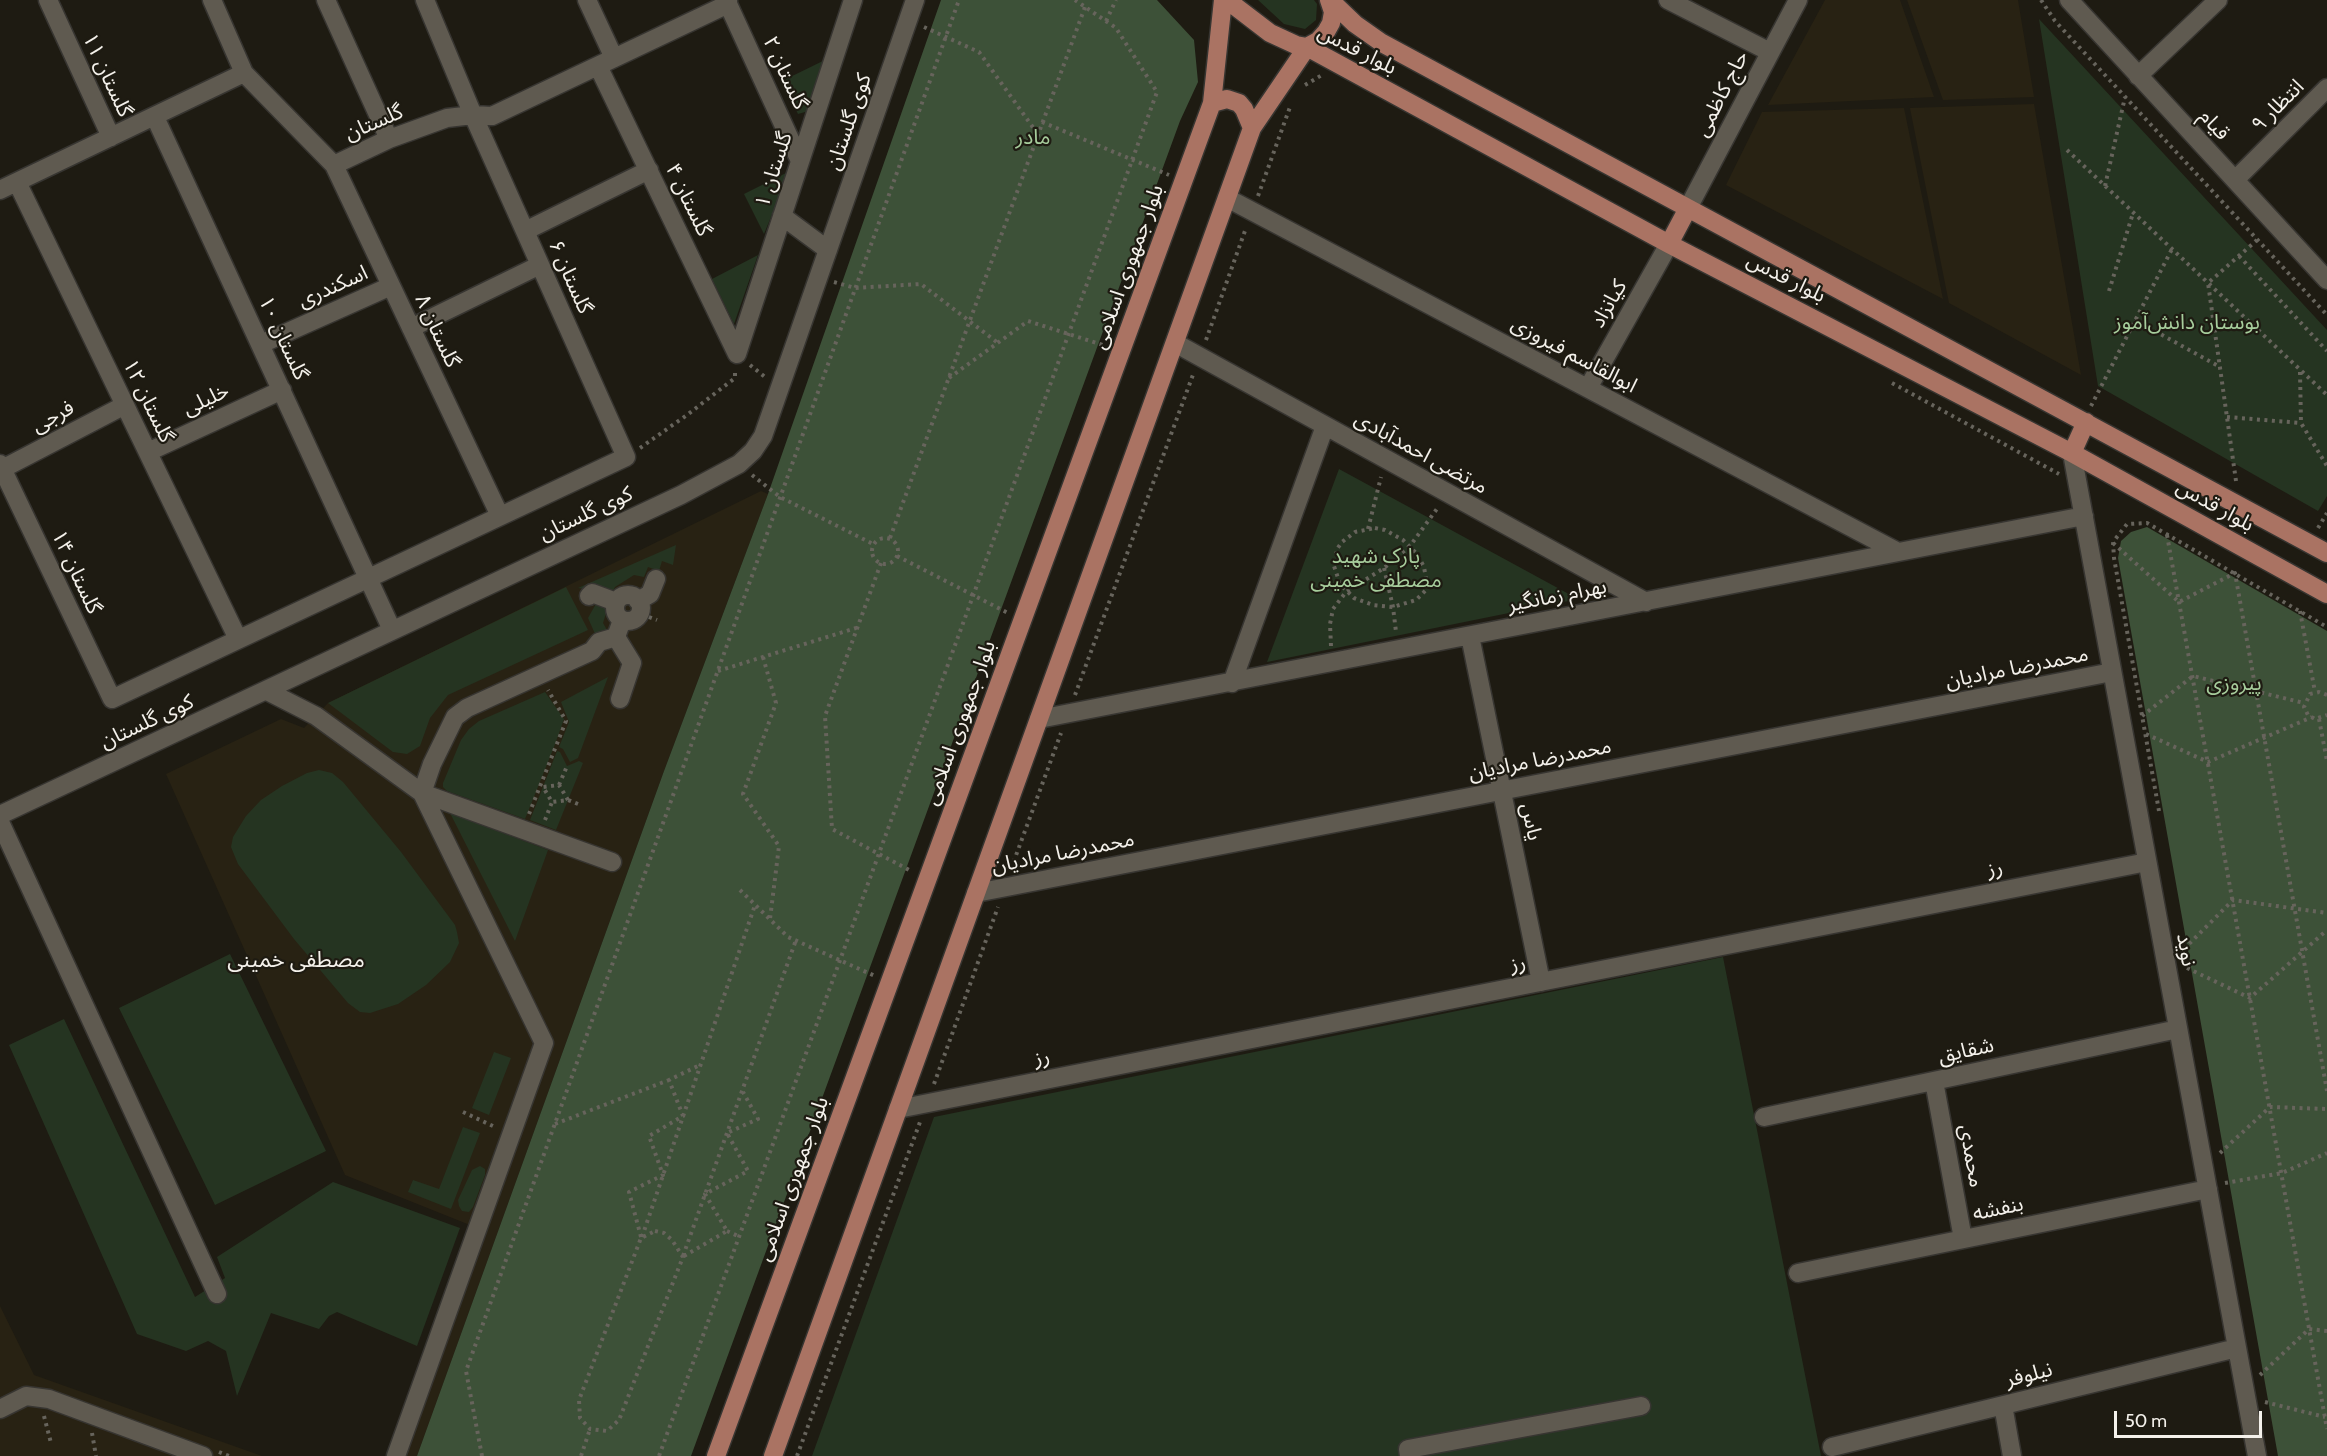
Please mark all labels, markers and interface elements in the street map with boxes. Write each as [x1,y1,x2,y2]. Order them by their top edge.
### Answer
street label: بلوار قدس [1313,19,1401,81]
street label: گلستان ۱۱ [77,29,137,121]
street label: گلستان ۲ [757,32,813,114]
street label: حاج کاظمی [1690,47,1754,141]
street label: کوی گلستان [821,70,877,174]
street label: انتظار ۹ [2246,74,2310,138]
street label: گلستان [341,99,407,147]
street label: قیام [2193,104,2235,146]
park label: مادر [1016,125,1050,151]
street label: گلستان ۱ [750,129,798,211]
street label: گلستان ۴ [660,159,716,241]
street label: بلوار جمهوری اسلامی [1087,181,1169,353]
street label: گلستان ۶ [543,236,597,318]
street label: بلوار قدس [1742,247,1830,309]
street label: اسکندری [294,260,372,314]
street label: کیانزاد [1585,276,1633,332]
street label: گلستان ۸ [409,290,465,372]
street label: گلستان ۱۰ [253,292,313,384]
park label: بوستان دانش‌آموز [2114,310,2260,336]
street label: ابوالقاسم فیروزی [1507,311,1641,399]
street label: گلستان ۱۲ [117,355,179,447]
street label: خلیلی [179,378,233,422]
street label: فرجی [27,395,79,439]
street label: مرتضی احمدآبادی [1350,406,1492,500]
street label: بلوار قدس [2172,474,2258,538]
street label: کوی گلستان [535,481,637,547]
street label: گلستان ۱۴ [46,526,106,618]
park label: پارک شهید مصطفی خمینی [1310,544,1442,594]
street label: بهرام زمانگیر [1505,574,1609,618]
street label: بلوار جمهوری اسلامی [919,637,1001,809]
street label: محمدرضا مرادیان [1943,642,2091,694]
park label: پیروزی [2206,671,2262,697]
street label: کوی گلستان [96,689,198,755]
street label: محمدرضا مرادیان [1466,734,1614,786]
street label: یاس [1515,801,1547,843]
street label: محمدرضا مرادیان [989,827,1137,879]
street label: رز [1985,855,2005,883]
street label: نوید [2171,932,2201,968]
district label: مصطفی خمینی [227,948,365,974]
street label: رز [1508,950,1528,978]
street label: شقایق [1936,1033,1996,1069]
street label: رز [1032,1044,1052,1072]
street label: بلوار جمهوری اسلامی [752,1093,834,1265]
street label: محمدی [1953,1122,1989,1190]
street label: بنفشه [1970,1191,2026,1227]
street label: نیلوفر [2003,1357,2055,1393]
scale bar [2117,1399,2266,1437]
text: 50 m [2125,1410,2167,1432]

